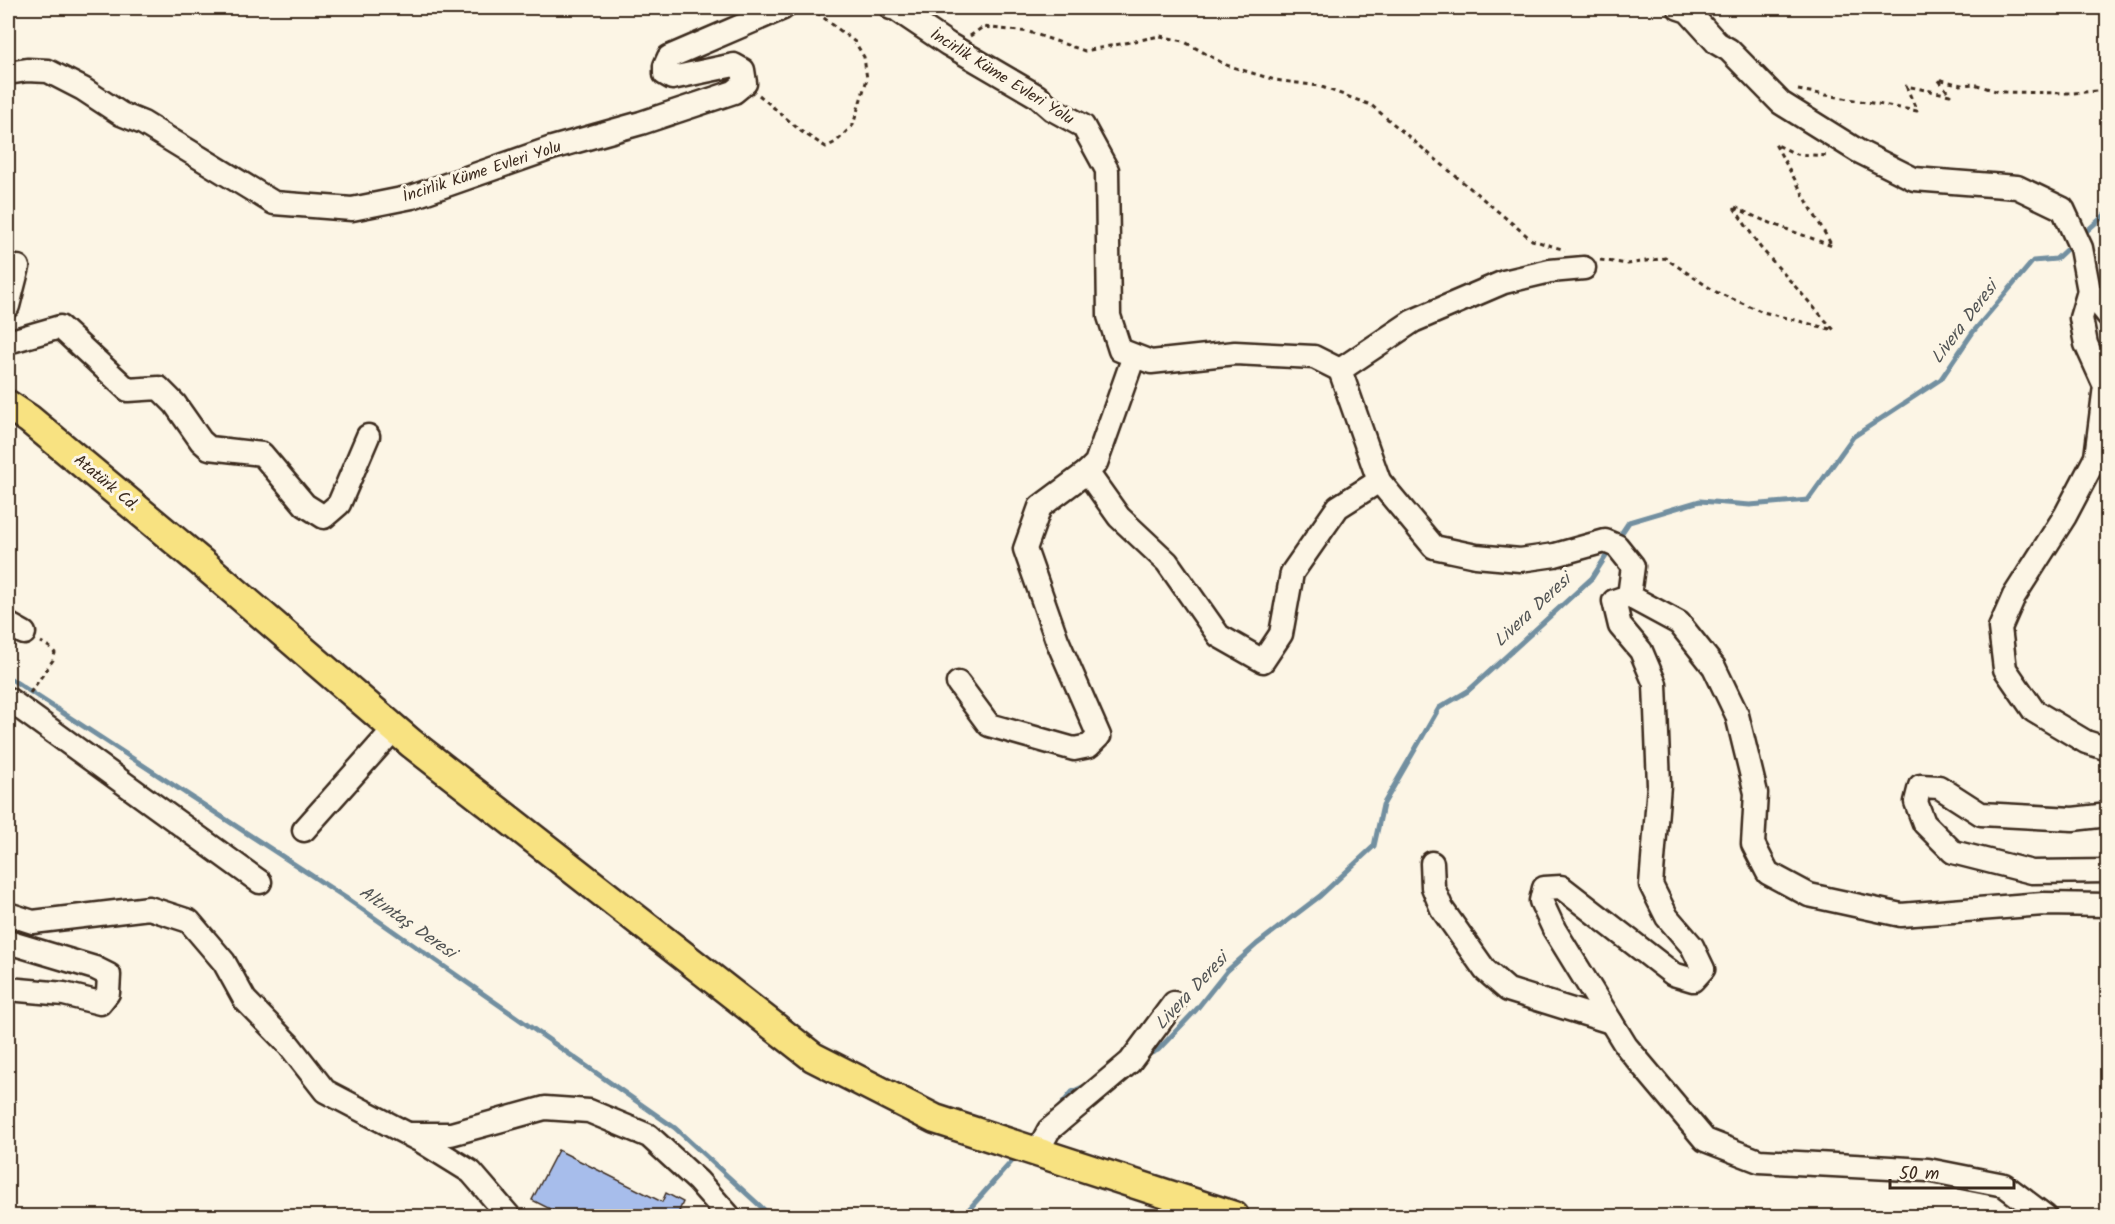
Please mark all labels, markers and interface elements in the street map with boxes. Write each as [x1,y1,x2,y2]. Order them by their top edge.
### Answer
street label: İncirlik Küme Evleri Yolu [925,23,1079,132]
street label: İncirlik Küme Evleri Yolu [399,134,565,209]
water label: Livera Deresi [1924,273,2008,371]
street label: Atatürk Cd. [68,448,144,518]
water label: Livera Deresi [1488,565,1581,655]
water label: Altıntaş Deresi [353,879,464,969]
water label: Livera Deresi [1148,944,1238,1037]
scale bar [1890,1152,2014,1190]
text: 50 m [1899,1160,1939,1189]

